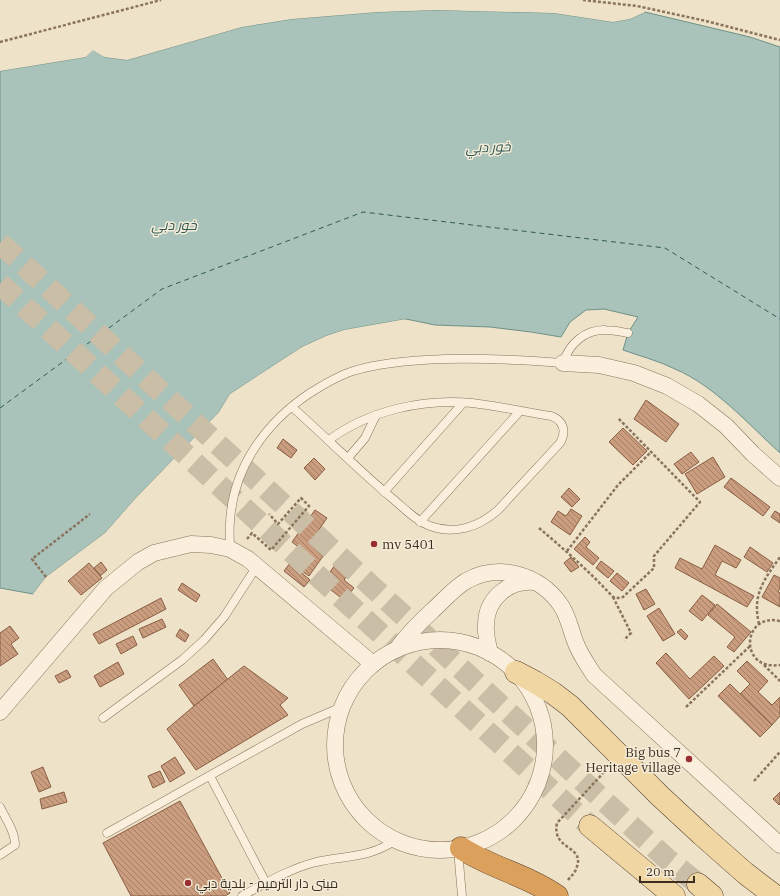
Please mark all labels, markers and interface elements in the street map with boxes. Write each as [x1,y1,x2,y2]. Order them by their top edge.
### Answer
water label: خور دبي [465,137,512,160]
water label: خور دبي [151,216,198,237]
place label: mv 5401 [382,536,435,553]
marker: mv 5401 [369,539,379,549]
place label: Big bus 7 Heritage village [586,744,681,776]
marker: Big bus 7 Heritage village [684,754,694,764]
scale bar [640,858,694,884]
text: 20 m [646,864,675,879]
place label: مبنى دار الترميم - بلدية دبي [196,875,338,894]
marker: مبنى دار الترميم - بلدية دبي [183,878,193,888]

